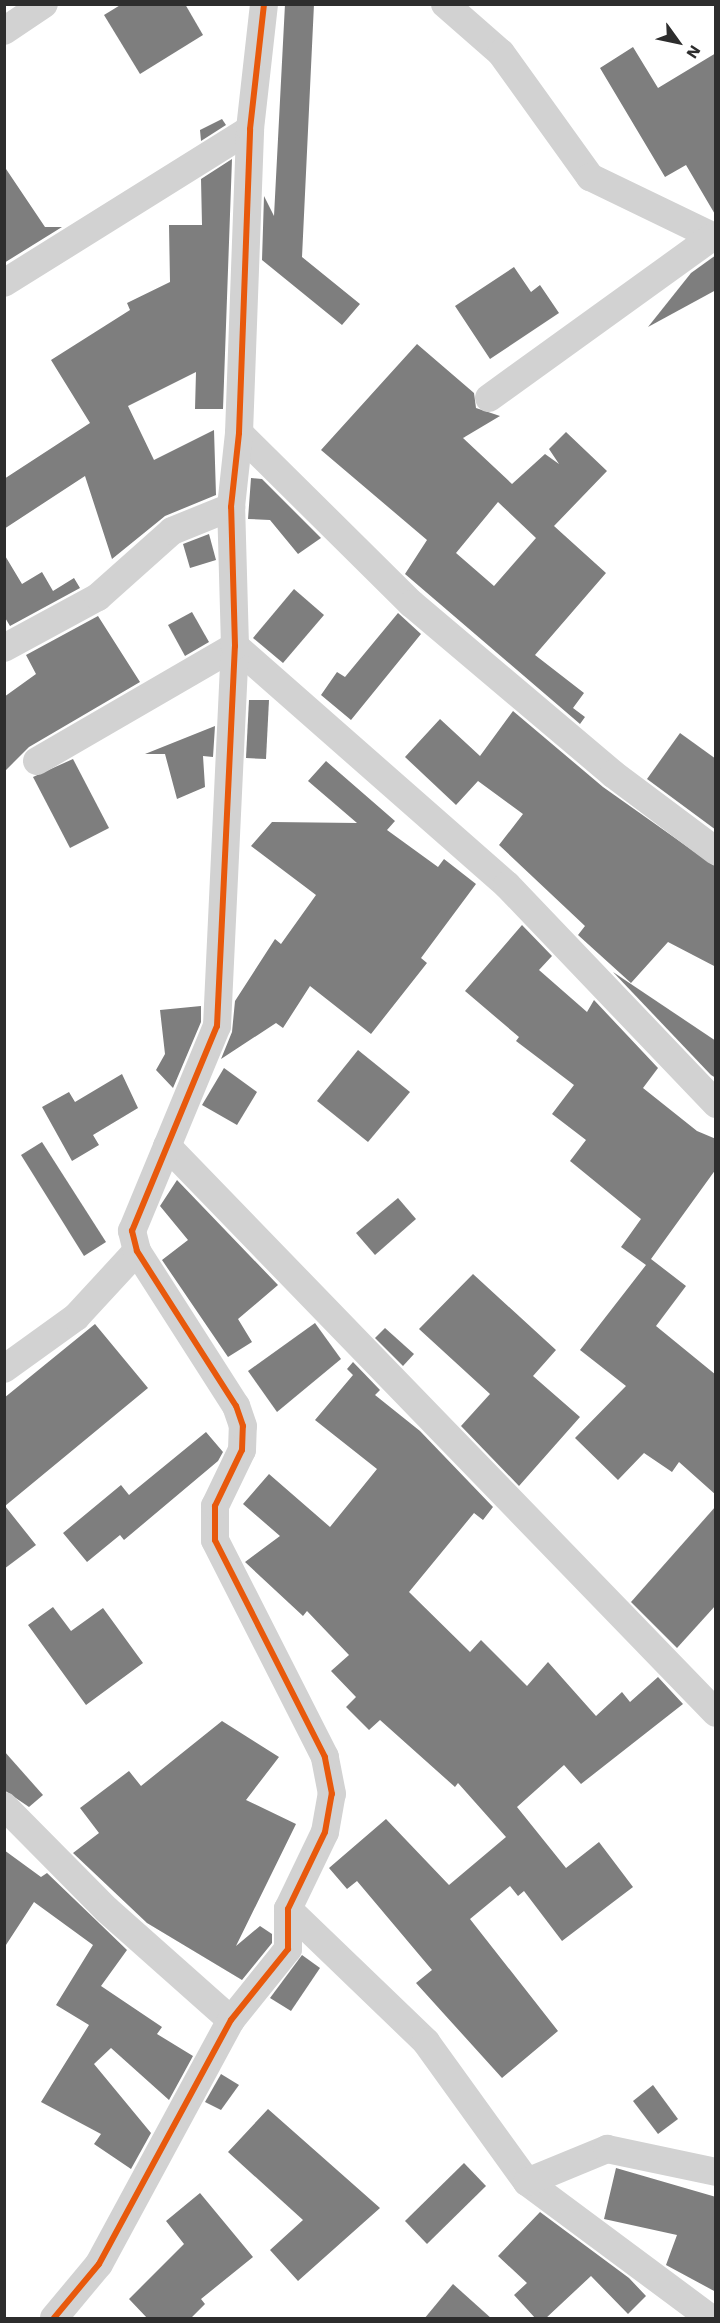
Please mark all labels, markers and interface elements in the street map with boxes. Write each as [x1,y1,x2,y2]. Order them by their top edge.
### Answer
north arrow [648,12,708,72]
text: N [682,42,705,62]

